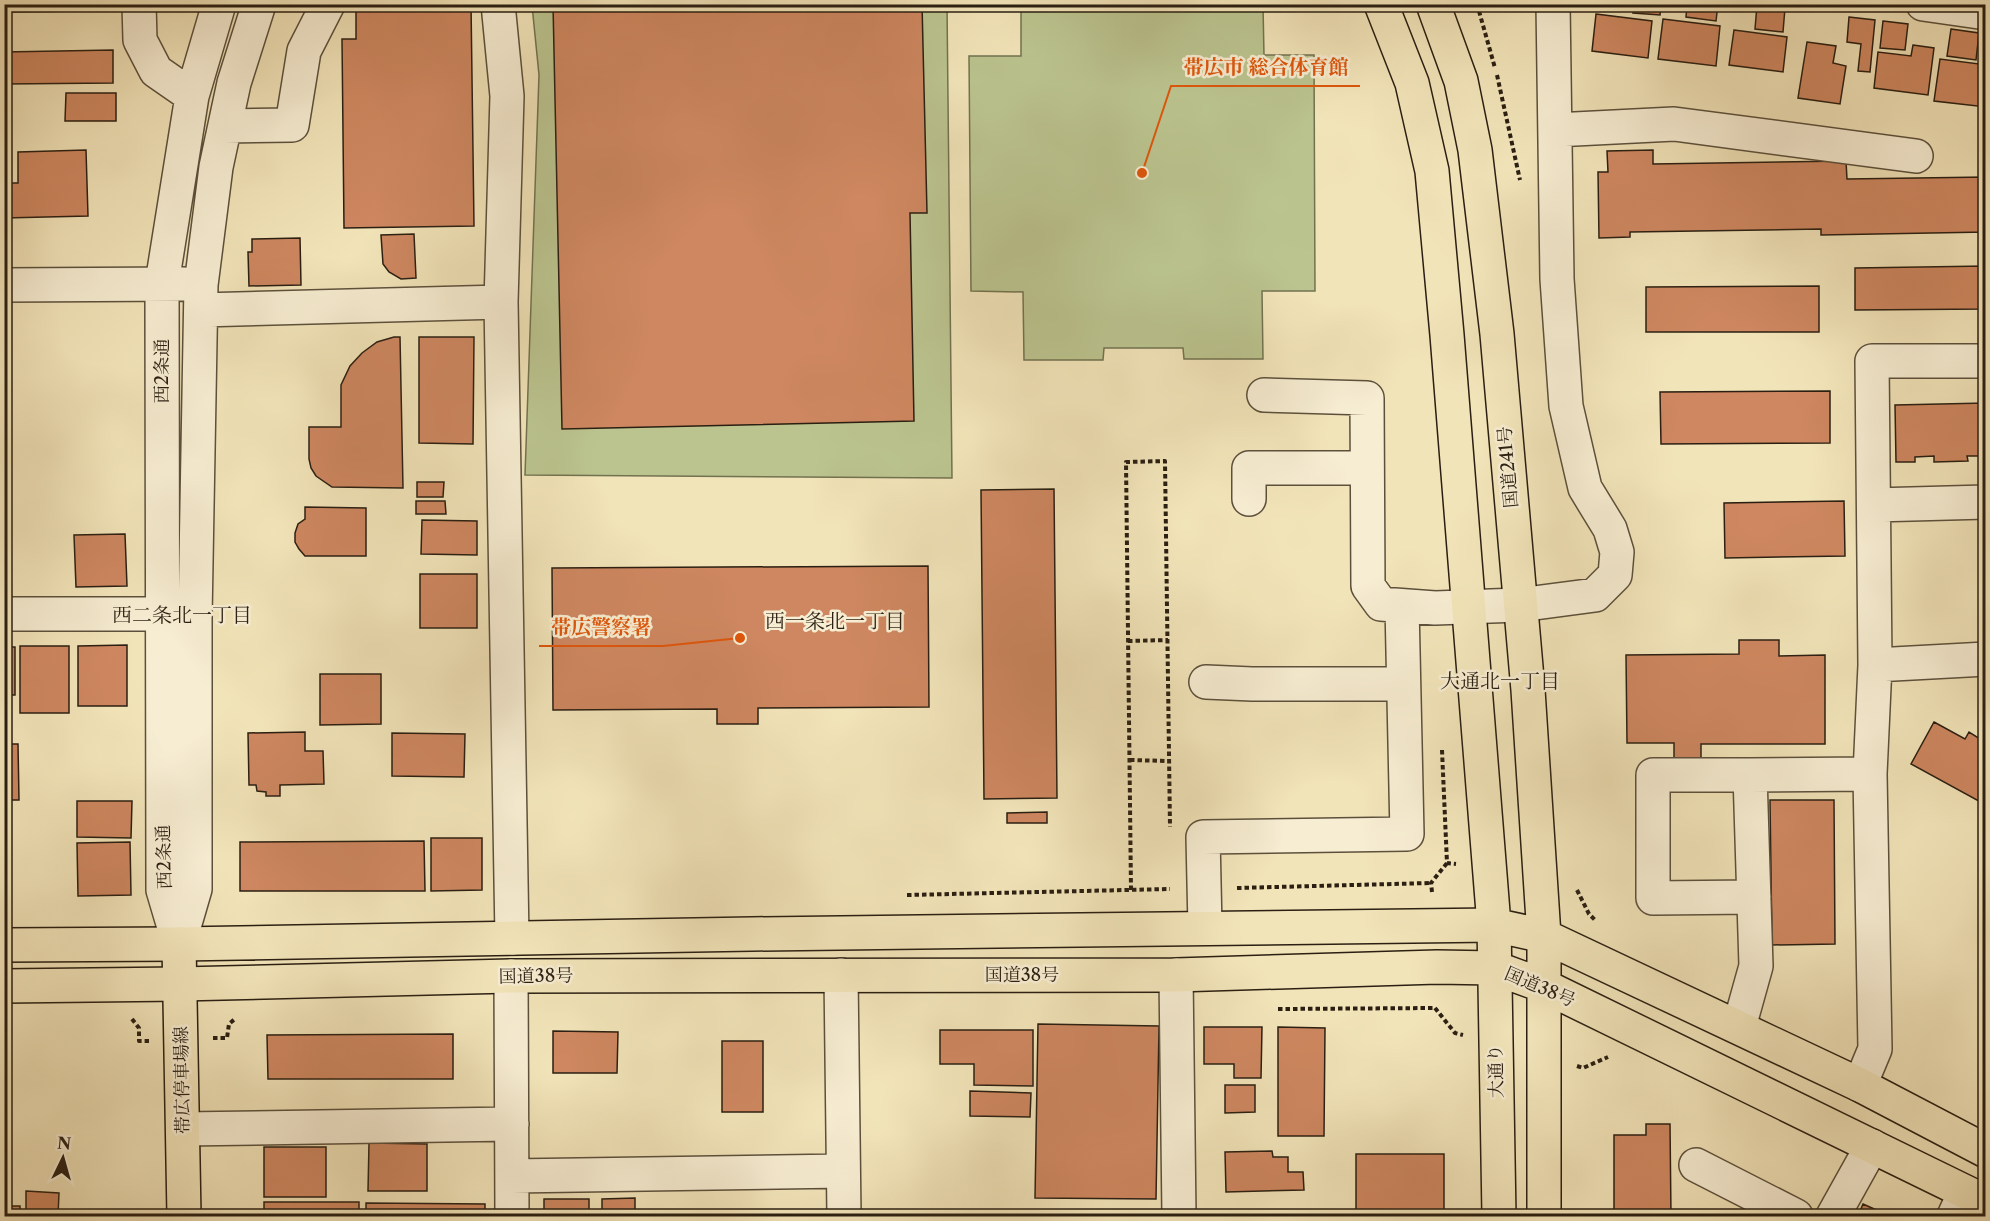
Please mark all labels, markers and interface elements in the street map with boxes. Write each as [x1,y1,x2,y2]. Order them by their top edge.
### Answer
callout: 帯広市 総合体育館 [1171,48,1360,86]
text: 帯広市 総合体育館 [1183,55,1349,79]
street label: 西2条通 [151,339,173,403]
street label: 国道241号 [1493,425,1523,509]
district label: 西二条北一丁目 [112,603,252,627]
callout: 帯広警察署 [539,608,663,646]
district label: 西一条北一丁目 [765,609,905,633]
text: 帯広警察署 [551,615,651,639]
district label: 大通北一丁目 [1440,669,1560,693]
street label: 西2条通 [152,824,176,890]
street label: 国道38号 [1501,962,1579,1012]
street label: 国道38号 [499,964,573,988]
street label: 国道38号 [985,964,1059,986]
street label: 帯広停車場線 [170,1026,194,1134]
street label: 大通り [1485,1044,1507,1098]
north arrow [33,1128,93,1188]
text: N [57,1132,72,1154]

